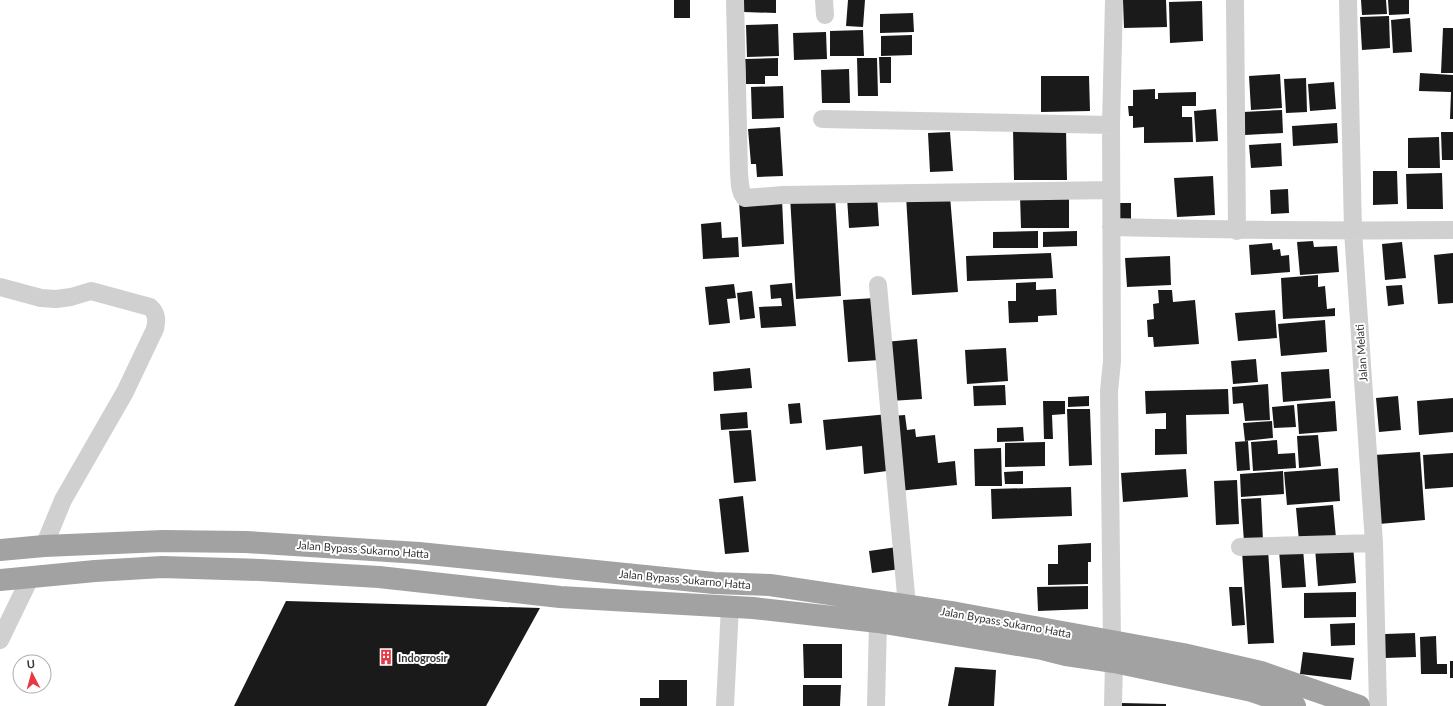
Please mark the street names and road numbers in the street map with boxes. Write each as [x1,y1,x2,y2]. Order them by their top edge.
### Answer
street label: Jalan Melati [1352,324,1369,382]
street label: Jalan Bypass Sukarno Hatta [297,538,429,560]
street label: Jalan Bypass Sukarno Hatta [618,567,752,591]
street label: Jalan Bypass Sukarno Hatta [940,604,1072,640]

